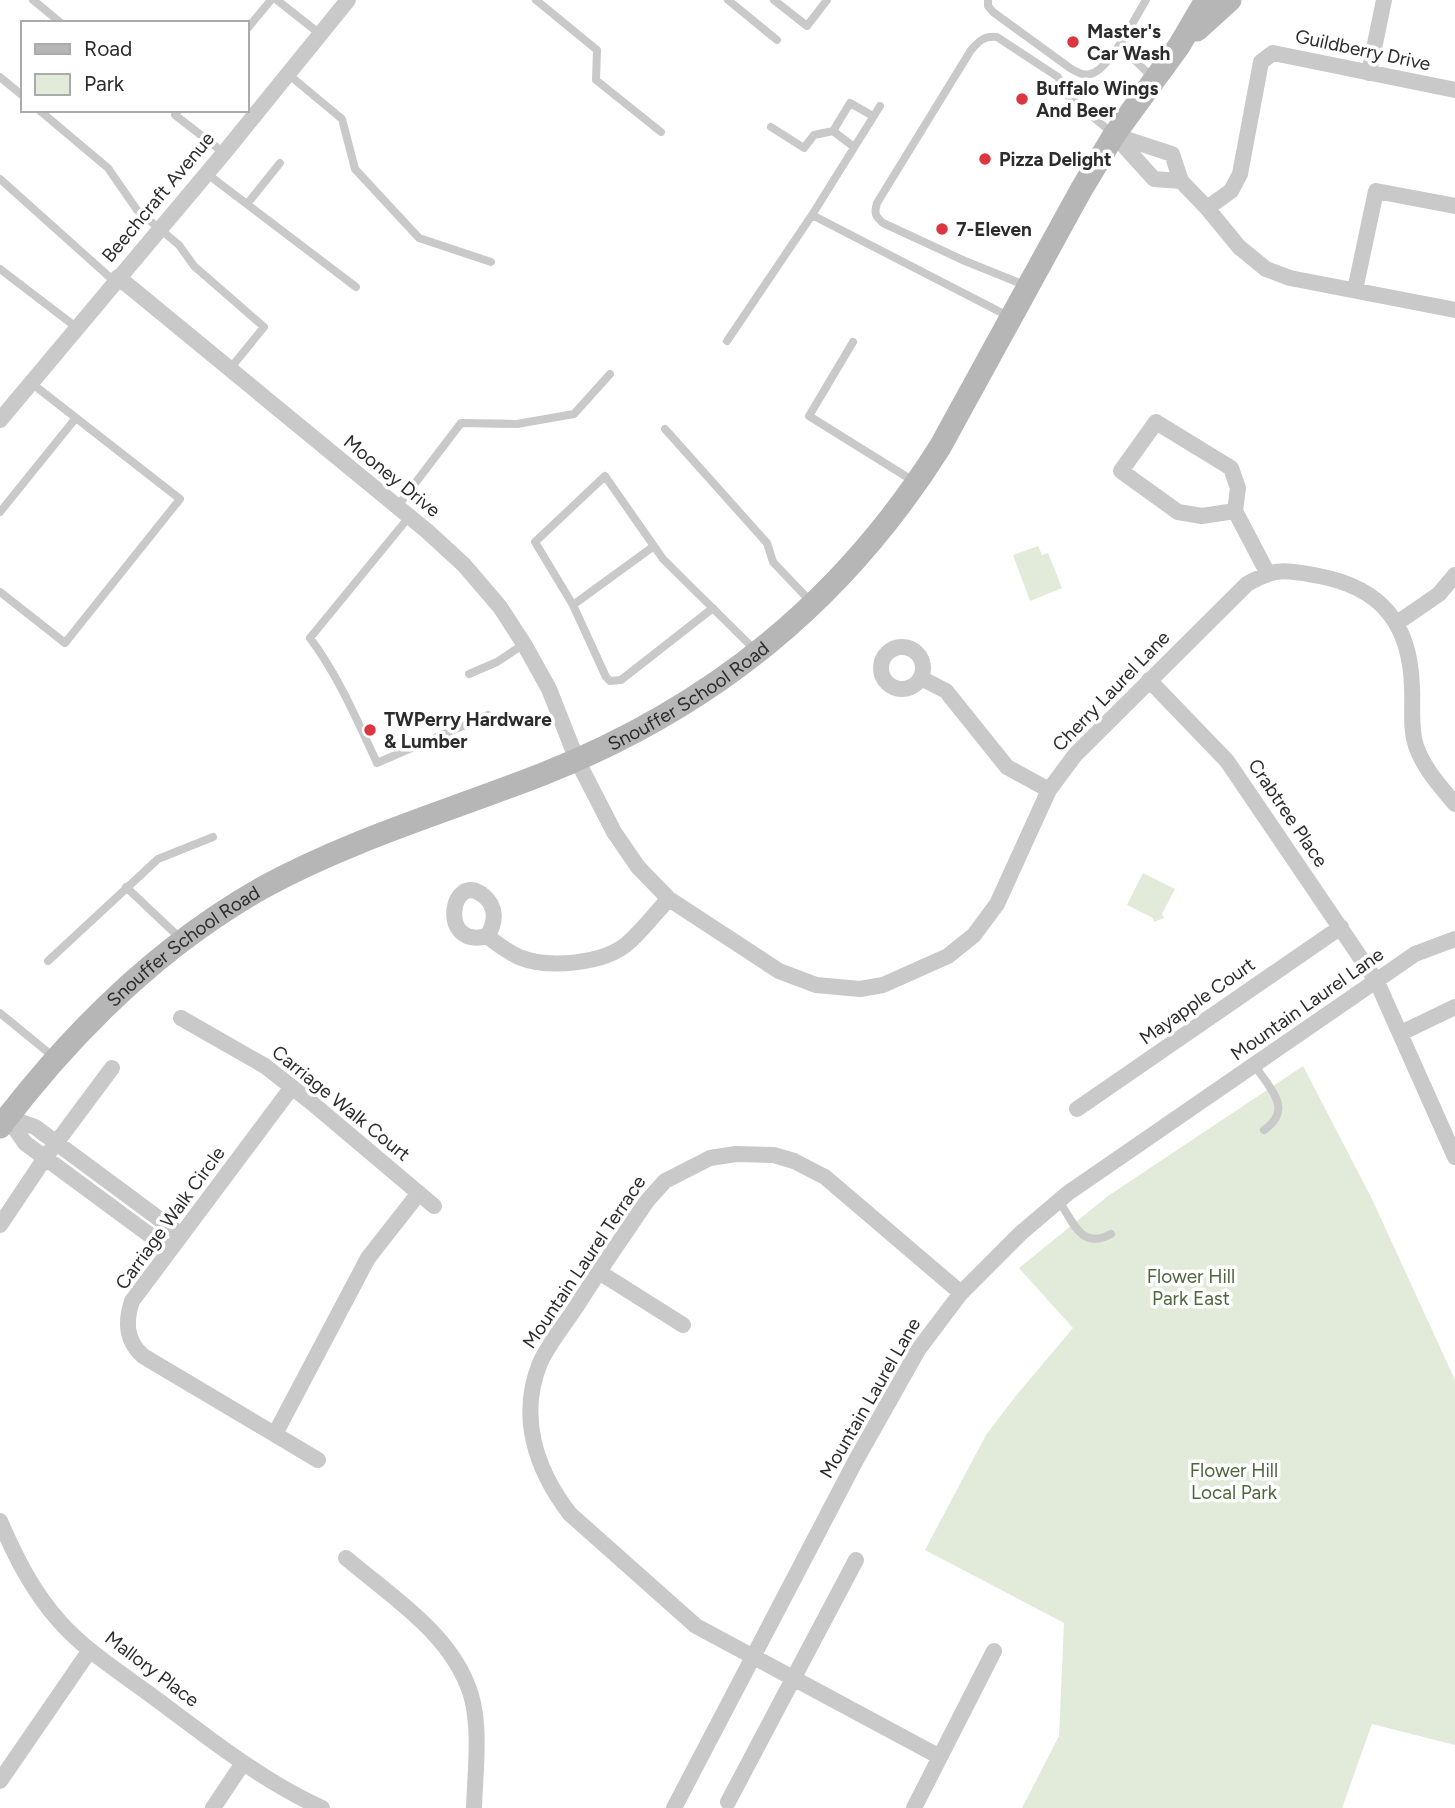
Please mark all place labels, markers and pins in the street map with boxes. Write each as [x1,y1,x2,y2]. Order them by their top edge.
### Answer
place label: Master's Car Wash [1087,20,1170,65]
marker: Master's Car Wash [1065,34,1081,50]
place label: Buffalo Wings And Beer [1036,77,1158,122]
marker: Buffalo Wings And Beer [1014,91,1030,107]
place label: Pizza Delight [999,148,1112,171]
marker: Pizza Delight [977,151,993,167]
place label: 7-Eleven [956,218,1032,241]
marker: 7-Eleven [934,221,950,237]
place label: TWPerry Hardware & Lumber [384,708,552,753]
marker: TWPerry Hardware & Lumber [362,722,378,738]

